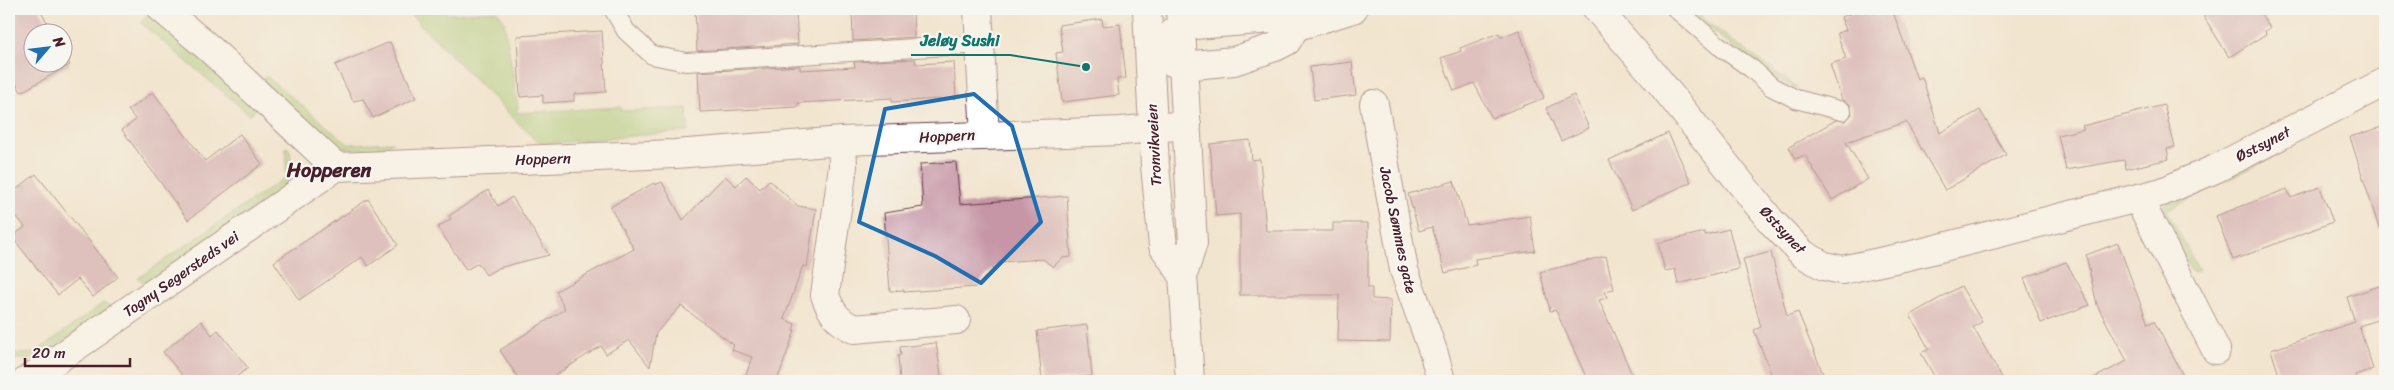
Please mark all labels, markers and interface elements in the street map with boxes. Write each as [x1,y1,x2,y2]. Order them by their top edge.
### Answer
north arrow [22,22,72,72]
callout: Jeløy Sushi [911,24,1010,55]
text: Jeløy Sushi [920,26,1000,55]
text: N [45,31,72,53]
street label: Tronvikveien [1139,103,1169,187]
street label: Østsynet [2231,119,2296,169]
street label: Hoppern [918,122,976,150]
street label: Hoppern [515,145,571,173]
district label: Hopperen [286,153,371,188]
street label: Jacob Sømmes gate [1372,163,1424,296]
street label: Østsynet [1753,200,1813,261]
street label: Togny Segersteds vei [117,224,245,324]
scale bar [25,335,130,367]
text: 20 m [32,340,66,366]

